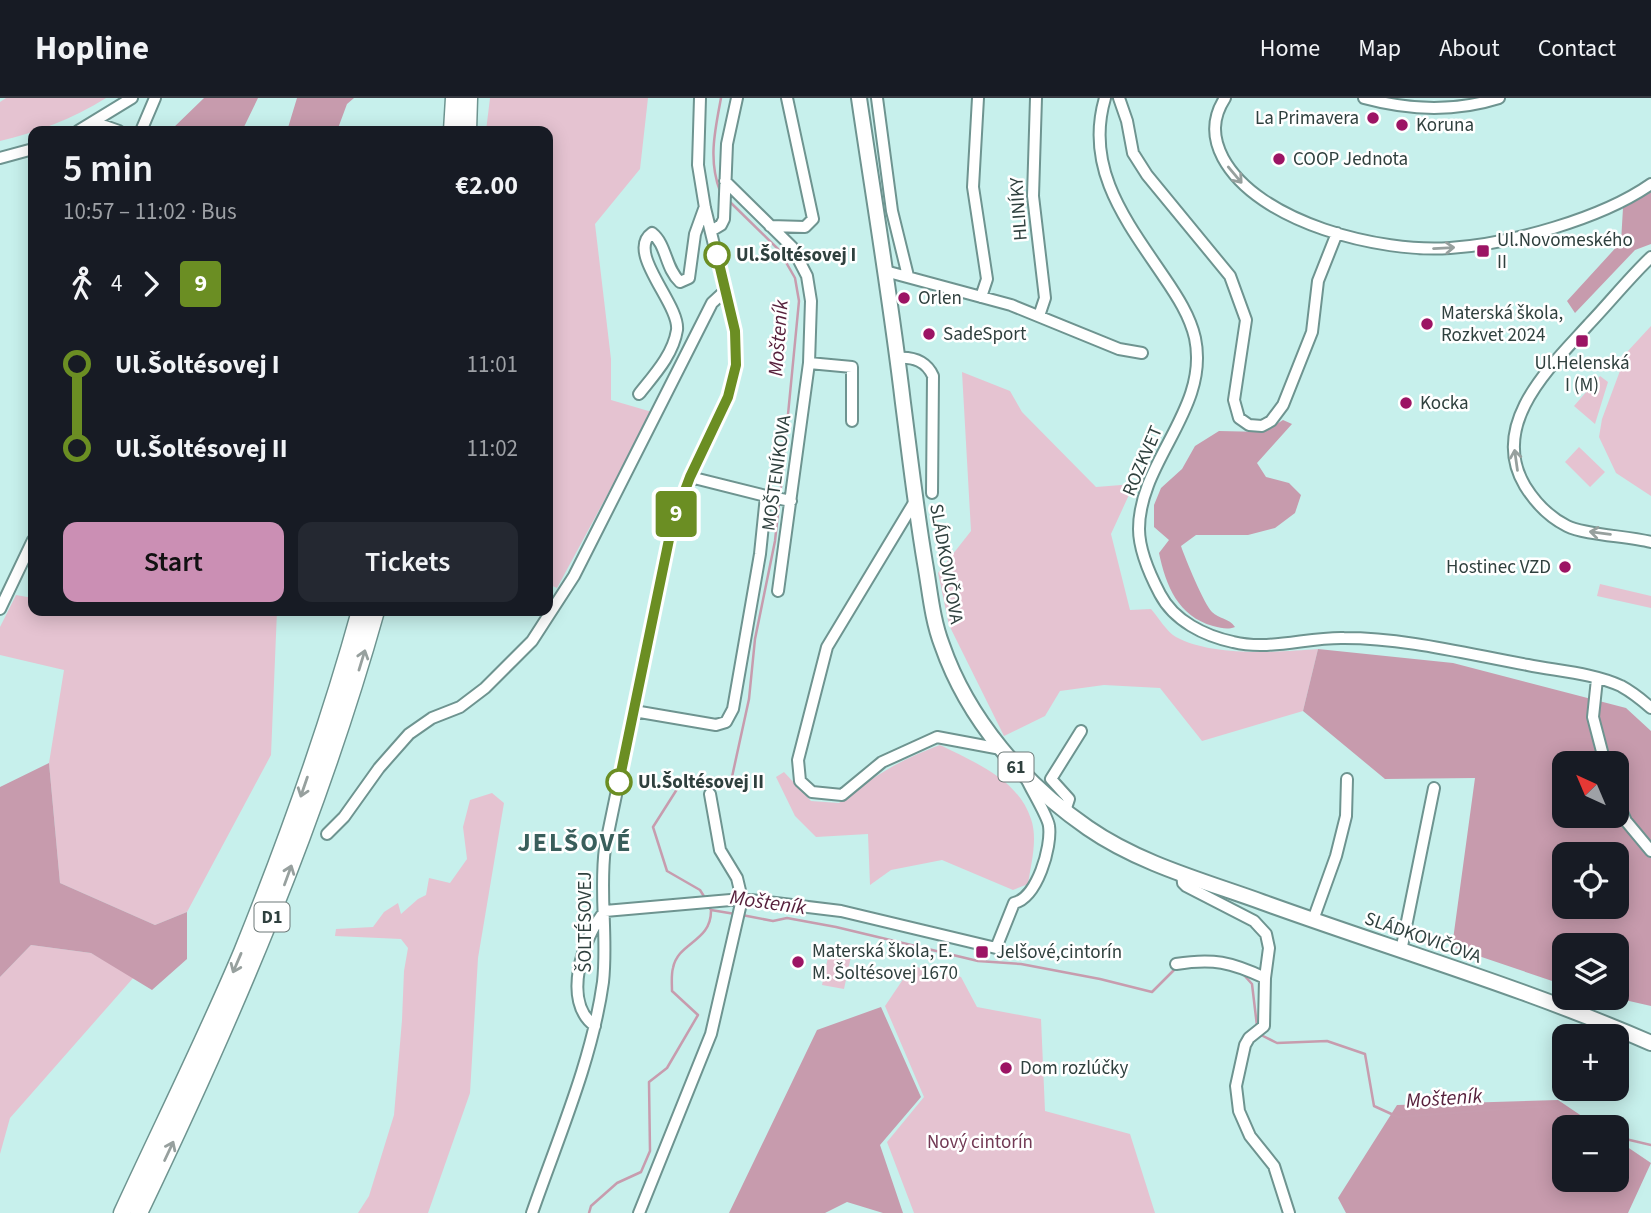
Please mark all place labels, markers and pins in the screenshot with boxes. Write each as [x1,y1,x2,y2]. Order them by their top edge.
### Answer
place label: La Primavera [1255,105,1359,132]
marker: La Primavera [1365,110,1381,126]
place label: Koruna [1416,112,1474,139]
marker: Koruna [1394,117,1410,133]
place label: COOP Jednota [1293,146,1408,173]
marker: COOP Jednota [1271,151,1287,167]
place label: Ul.Novomeského II [1497,227,1633,276]
marker: Ul.Šoltésovej I [704,242,730,268]
place label: Ul.Šoltésovej I [736,242,856,269]
marker: Ul.Novomeského II [1475,243,1491,259]
place label: Orlen [918,285,962,312]
marker: Orlen [896,290,912,306]
place label: Materská škola, Rozkvet 2024 [1441,300,1563,349]
marker: Materská škola, Rozkvet 2024 [1419,316,1435,332]
place label: SadeSport [943,321,1027,348]
marker: SadeSport [921,326,937,342]
marker: Ul.Helenská I (M) [1574,333,1590,349]
place label: Ul.Helenská I (M) [1534,350,1630,399]
place label: Kocka [1420,390,1469,417]
marker: Kocka [1398,395,1414,411]
place label: Hostinec VZD [1446,554,1551,581]
marker: Hostinec VZD [1557,559,1573,575]
marker: Ul.Šoltésovej II [606,769,632,795]
place label: Ul.Šoltésovej II [638,769,764,796]
place label: Materská škola, E. M. Šoltésovej 1670 [812,938,958,987]
place label: Jelšové,cintorín [996,939,1122,966]
marker: Jelšové,cintorín [974,944,990,960]
marker: Materská škola, E. M. Šoltésovej 1670 [790,954,806,970]
place label: Dom rozlúčky [1020,1055,1128,1082]
marker: Dom rozlúčky [998,1060,1014,1076]

